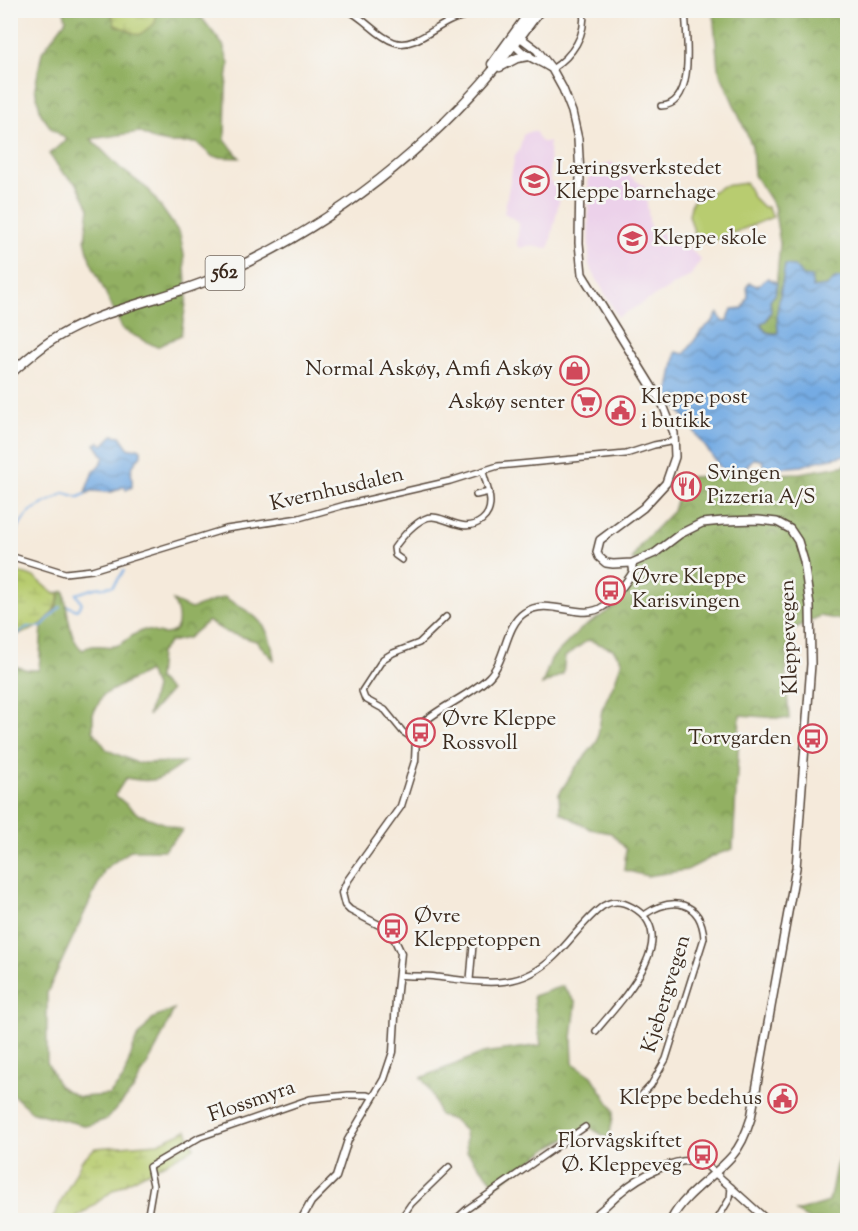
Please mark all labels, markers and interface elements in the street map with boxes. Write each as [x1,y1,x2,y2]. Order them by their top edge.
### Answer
place label: Læringsverkstedet Kleppe barnehage [556,154,722,208]
school or university icon: Læringsverkstedet Kleppe barnehage [519,165,551,197]
school or university icon: Kleppe skole [616,223,648,255]
place label: Kleppe skole [653,224,767,254]
road number: 562 [206,256,244,290]
shop icon: Normal Askøy, Amfi Askøy [558,354,590,386]
place label: Normal Askøy, Amfi Askøy [305,355,554,385]
place label: Kleppe post i butikk [641,383,747,437]
supermarket icon: Askøy senter [570,387,602,419]
place label: Askøy senter [448,388,565,418]
public building icon: Kleppe post i butikk [604,394,636,426]
place label: Svingen Pizzeria A/S [707,459,815,513]
street label: Kvernhusdalen [267,460,407,520]
restaurant icon: Svingen Pizzeria A/S [670,470,702,502]
place label: Øvre Kleppe Karisvingen [632,563,746,617]
bus stop icon: Øvre Kleppe Karisvingen [595,574,627,606]
street label: Kleppevegen [773,579,807,695]
place label: Øvre Kleppe Rossvoll [442,705,556,759]
bus stop icon: Øvre Kleppe Rossvoll [405,716,437,748]
bus stop icon: Torvgarden [797,723,829,755]
place label: Torvgarden [688,724,792,754]
place label: Øvre Kleppetoppen [414,902,541,956]
bus stop icon: Øvre Kleppetoppen [377,913,409,945]
street label: Kjebergvegen [635,931,699,1057]
street label: Flossmyra [205,1073,300,1131]
public building icon: Kleppe bedehus [767,1083,799,1115]
place label: Kleppe bedehus [619,1084,762,1114]
place label: Florvågskiftet Ø. Kleppeveg [558,1127,682,1181]
bus stop icon: Florvågskiftet Ø. Kleppeveg [687,1138,719,1170]

